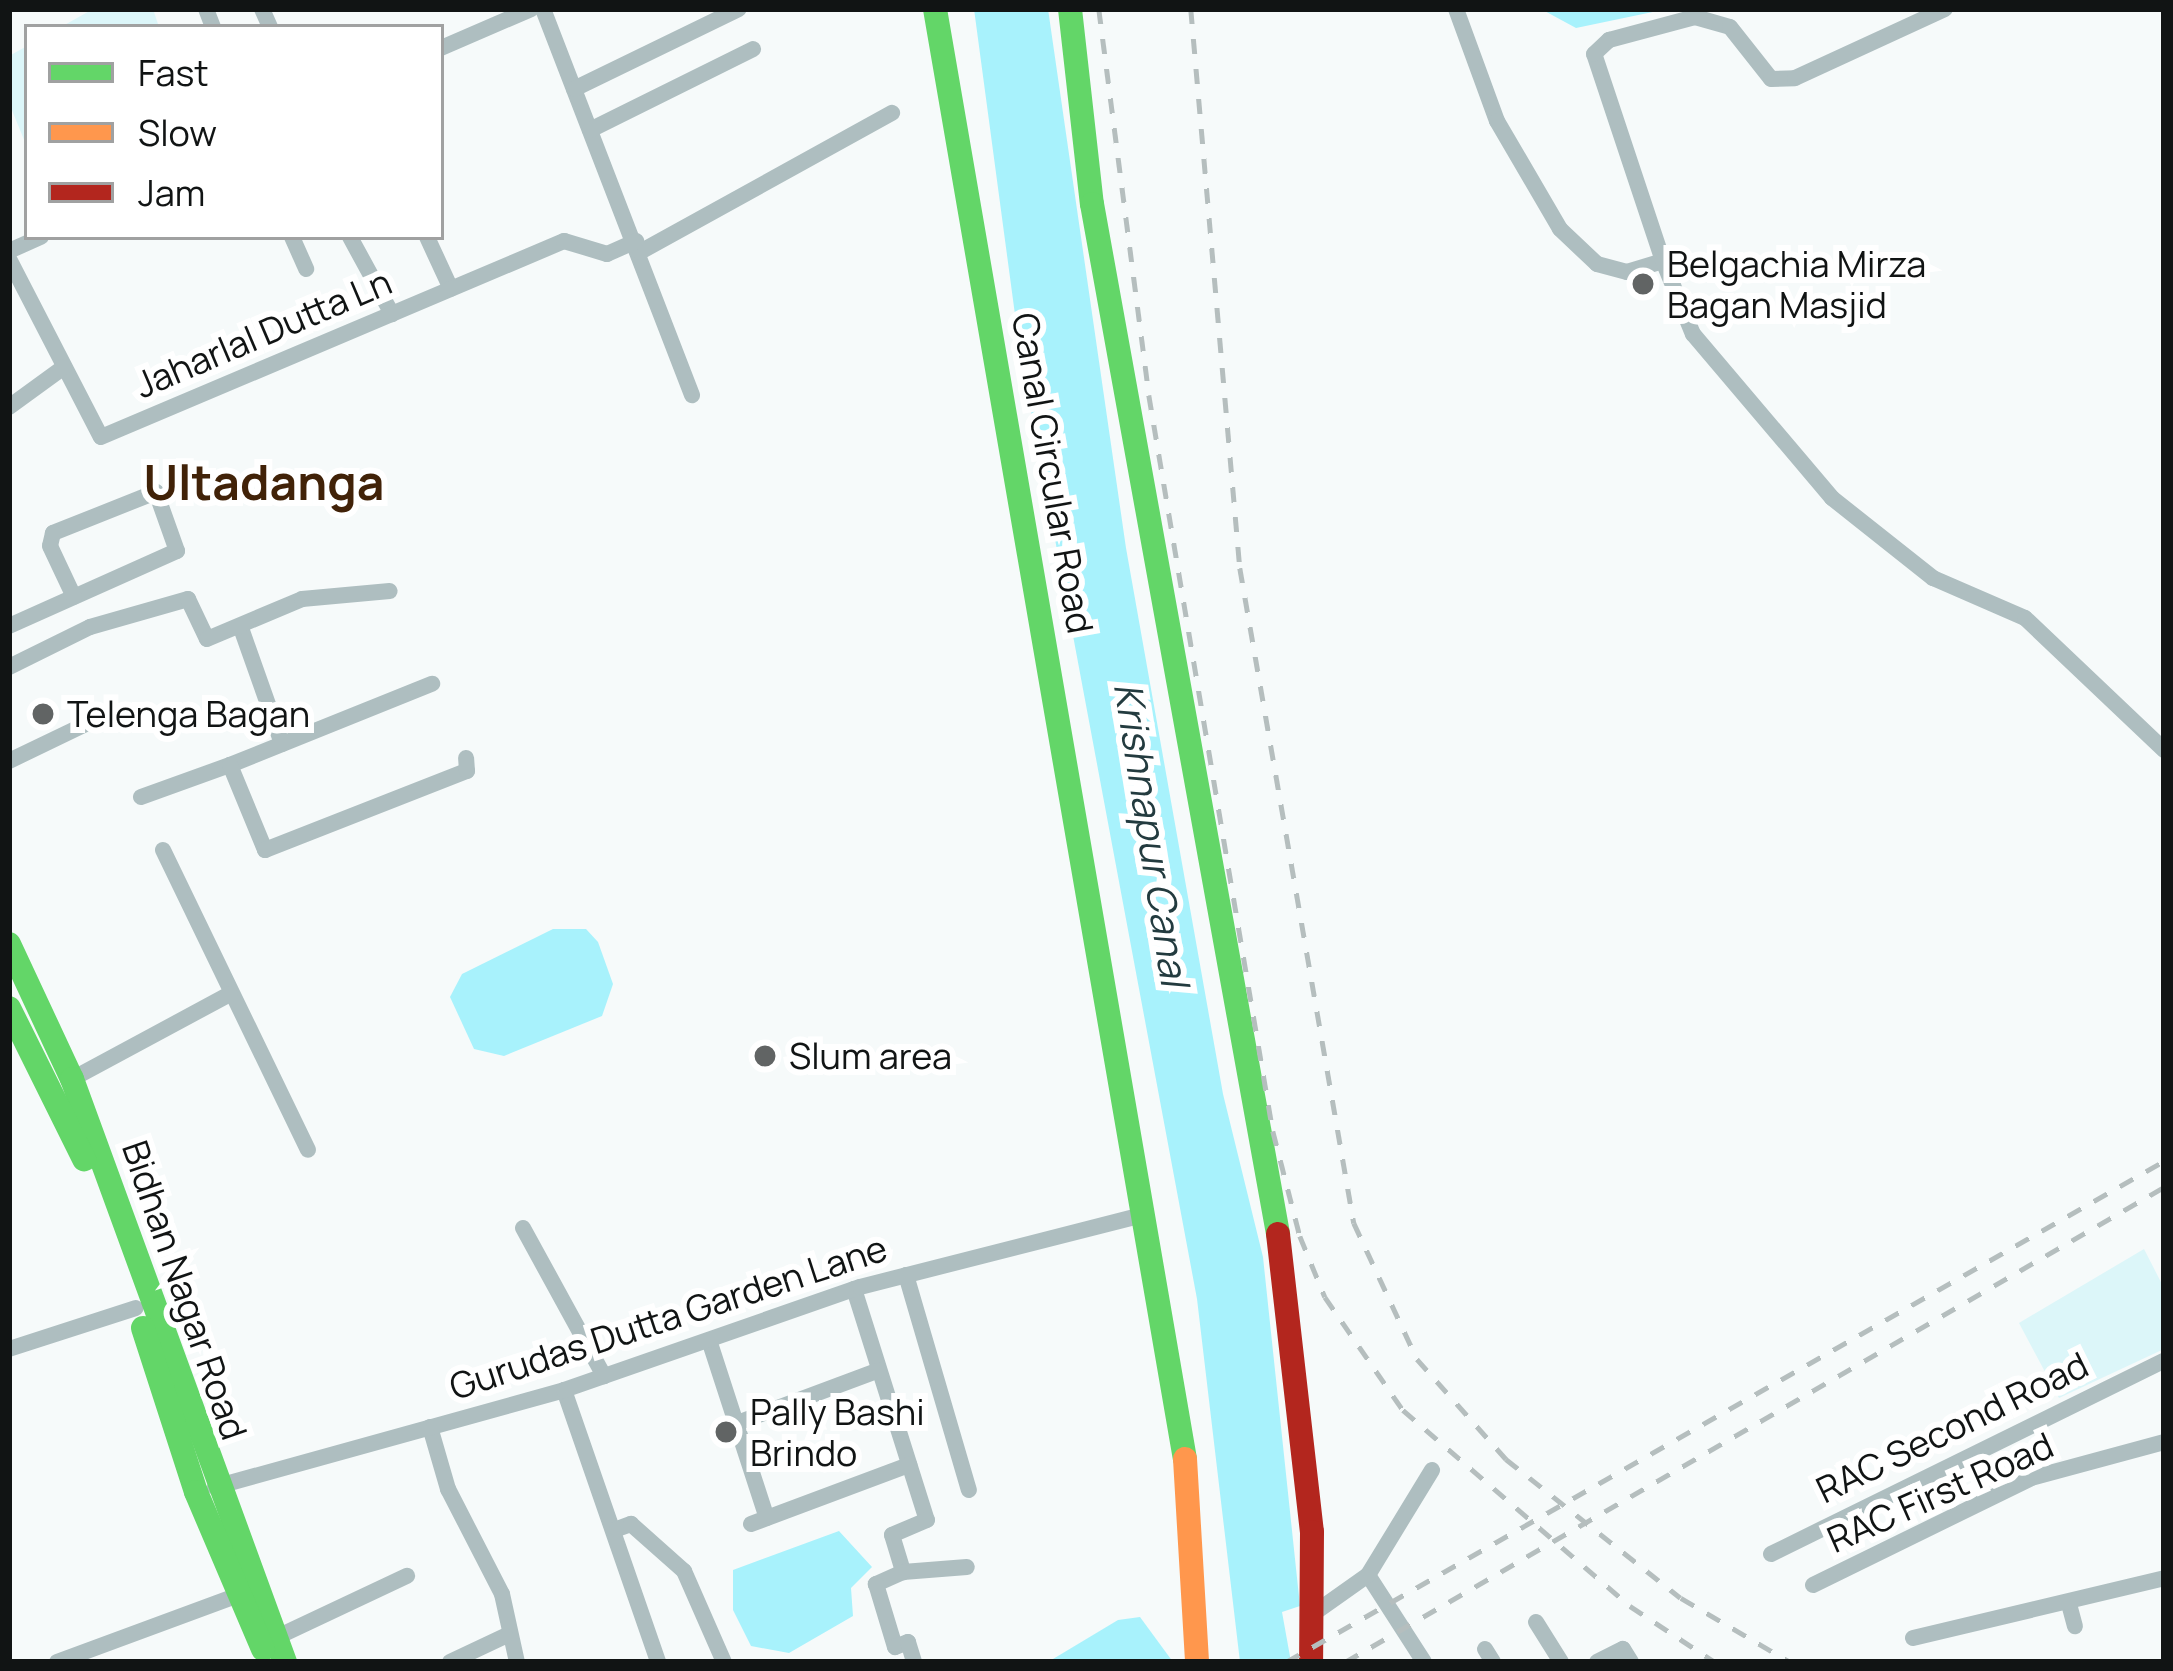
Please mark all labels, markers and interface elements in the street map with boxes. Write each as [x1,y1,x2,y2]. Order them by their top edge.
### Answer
legend [24,24,444,240]
text: Fast [138,48,209,97]
text: Slow [138,108,217,157]
text: Jam [138,168,205,217]
place label: Belgachia Mirza Bagan Masjid [1667,241,1926,326]
street label: Jaharlal Dutta Ln [128,260,398,406]
marker: Belgachia Mirza Bagan Masjid [1630,271,1656,297]
street label: Canal Circular Road [1004,309,1102,637]
district label: Ultadanga [144,453,384,511]
water label: Krishnapur Canal [1105,679,1199,989]
place label: Telenga Bagan [67,692,310,736]
marker: Telenga Bagan [30,701,56,727]
place label: Slum area [789,1034,952,1078]
marker: Slum area [752,1043,778,1069]
street label: Bidhan Nagar Road [114,1135,256,1445]
street label: Gurudas Dutta Garden Lane [444,1226,892,1408]
street label: RAC Second Road [1809,1343,2095,1511]
place label: Pally Bashi Brindo [750,1389,925,1474]
marker: Pally Bashi Brindo [713,1419,739,1445]
street label: RAC First Road [1821,1423,2059,1561]

